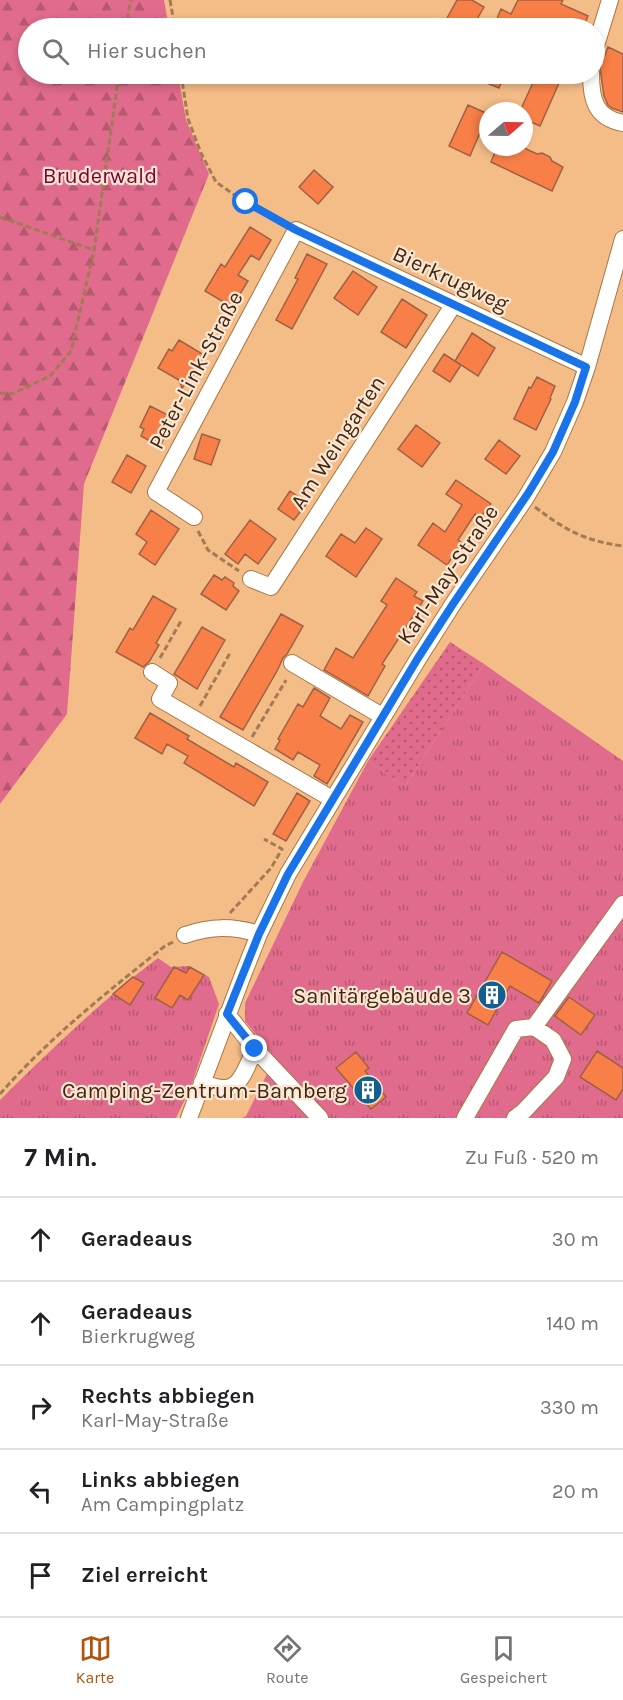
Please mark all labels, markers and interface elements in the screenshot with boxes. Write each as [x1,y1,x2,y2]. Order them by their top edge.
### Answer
search box [18,18,605,84]
icon: search [39,35,72,68]
text: Hier suchen [87,38,207,64]
north arrow [479,102,533,156]
park label: Bruderwald [43,163,157,189]
route start [232,188,258,214]
street label: Bierkrugweg [388,241,513,317]
street label: Peter-Link-Straße [143,287,249,454]
street label: Am Weingarten [285,371,391,514]
street label: Karl-May-Straße [392,500,504,649]
building icon: Sanitärgebäude 3 [476,979,508,1011]
place label: Sanitärgebäude 3 [293,983,471,1009]
route end [241,1035,267,1061]
building icon: Camping-Zentrum-Bamberg [352,1074,384,1106]
place label: Camping-Zentrum-Bamberg [62,1078,348,1104]
text: 7 Min. [24,1142,97,1173]
text: Zu Fuß · 520 m [465,1146,599,1169]
icon: ahead [24,1223,57,1256]
text: Geradeaus [81,1226,193,1252]
text: 30 m [552,1228,599,1251]
text: Geradeaus [81,1299,193,1325]
icon: ahead [24,1307,57,1340]
text: 140 m [546,1312,599,1335]
text: Bierkrugweg [81,1325,195,1348]
text: Rechts abbiegen [81,1383,255,1409]
icon: right [24,1391,57,1424]
text: 330 m [540,1396,599,1419]
text: Karl-May-Straße [81,1409,229,1432]
text: Links abbiegen [81,1467,240,1493]
icon: left [24,1475,57,1508]
text: 20 m [552,1480,599,1503]
text: Am Campingplatz [81,1493,244,1516]
icon: arrive [24,1559,57,1592]
text: Ziel erreicht [81,1562,208,1588]
tab: Karte [76,1632,114,1687]
tab: Route [266,1632,308,1687]
tab: Gespeichert [460,1632,547,1687]

